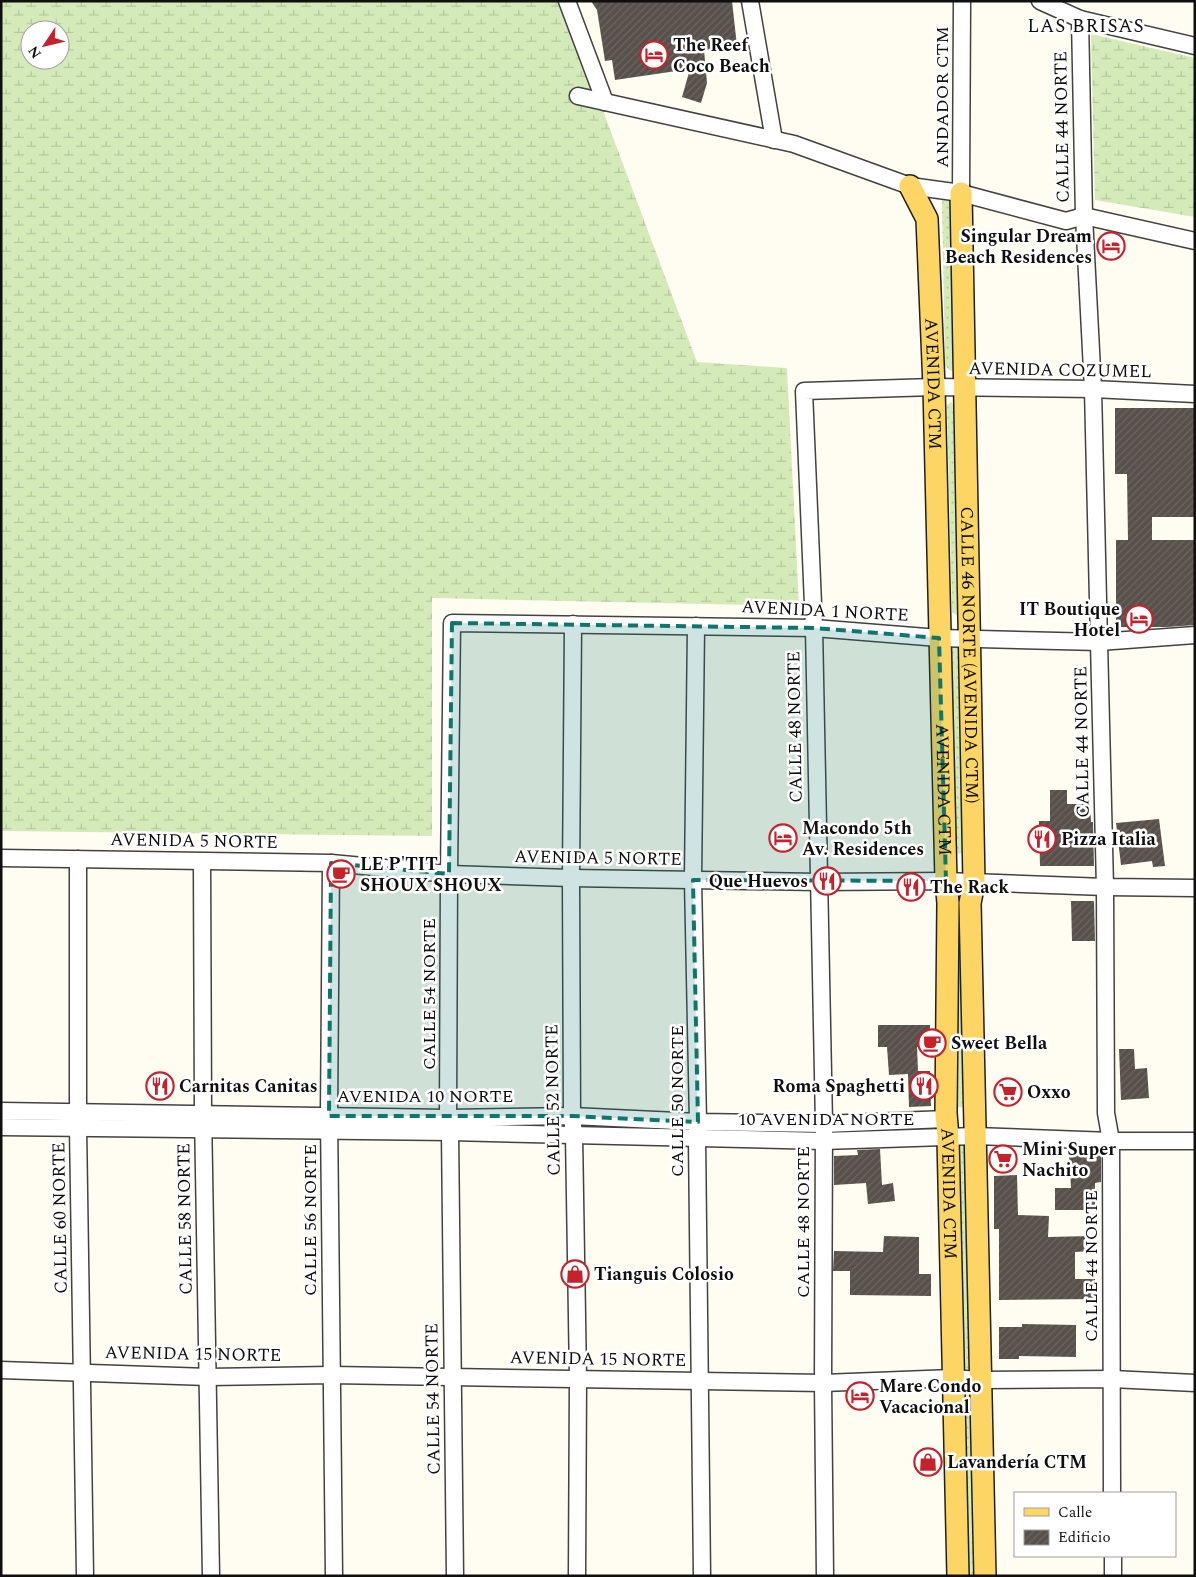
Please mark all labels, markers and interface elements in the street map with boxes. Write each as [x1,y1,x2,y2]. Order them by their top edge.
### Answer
district label: LAS BRISAS [1027,12,1145,41]
north arrow [20,20,70,70]
street label: ANDADOR CTM [929,26,956,168]
place label: The Reef Coco Beach [673,32,770,80]
hotel icon: The Reef Coco Beach [639,40,669,70]
text: N [23,41,47,63]
street label: CALLE 44 NORTE [1047,51,1077,203]
place label: Singular Dream Beach Residences [945,223,1092,271]
hotel icon: Singular Dream Beach Residences [1096,231,1126,261]
street label: AVENIDA CTM [918,317,949,450]
street label: AVENIDA COZUMEL [968,355,1152,385]
street label: CALLE 46 NORTE (AVENIDA CTM) [953,506,986,804]
street label: AVENIDA 1 NORTE [741,593,909,629]
place label: IT Boutique Hotel [1019,596,1120,644]
hotel icon: IT Boutique Hotel [1124,604,1154,634]
street label: CALLE 48 NORTE [780,651,810,803]
street label: CALLE 44 NORTE [1067,666,1097,818]
street label: AVENIDA CTM [929,723,959,856]
place label: Macondo 5th Av. Residences [802,815,924,863]
hotel icon: Macondo 5th Av. Residences [768,823,798,853]
restaurant icon: Pizza Italia [1027,824,1057,854]
street label: AVENIDA 5 NORTE [110,826,278,856]
place label: Pizza Italia [1061,826,1157,853]
street label: AVENIDA 5 NORTE [514,843,682,873]
place label: LE P'TIT SHOUX SHOUX [360,851,502,899]
cafe icon: LE P'TIT SHOUX SHOUX [326,859,356,889]
restaurant icon: Que Huevos [812,866,842,896]
place label: Que Huevos [709,868,808,895]
restaurant icon: The Rack [896,872,926,902]
place label: The Rack [930,874,1009,901]
street label: CALLE 54 NORTE [416,918,443,1070]
street label: CALLE 52 NORTE [538,1024,568,1176]
street label: CALLE 50 NORTE [664,1025,691,1177]
cafe icon: Sweet Bella [917,1028,947,1058]
place label: Sweet Bella [951,1030,1048,1057]
restaurant icon: Carnitas Canitas [145,1071,175,1101]
restaurant icon: Roma Spaghetti [909,1071,939,1101]
place label: Carnitas Canitas [179,1073,318,1100]
place label: Roma Spaghetti [773,1073,905,1100]
supermarket icon: Oxxo [993,1077,1023,1107]
place label: Oxxo [1027,1079,1071,1106]
street label: AVENIDA 10 NORTE [337,1083,513,1110]
street label: 10 AVENIDA NORTE [738,1106,914,1133]
street label: AVENIDA CTM [934,1126,964,1260]
place label: Mini Super Nachito [1022,1136,1116,1184]
street label: CALLE 60 NORTE [45,1142,75,1294]
street label: CALLE 58 NORTE [170,1143,200,1295]
street label: CALLE 56 NORTE [297,1144,324,1296]
supermarket icon: Mini Super Nachito [988,1144,1018,1174]
street label: CALLE 48 NORTE [790,1146,817,1298]
street label: CALLE 44 NORTE [1078,1190,1105,1342]
shop icon: Tianguis Colosio [560,1259,590,1289]
place label: Tianguis Colosio [594,1261,734,1288]
street label: CALLE 54 NORTE [418,1323,448,1475]
street label: AVENIDA 15 NORTE [104,1339,282,1369]
street label: AVENIDA 15 NORTE [509,1344,687,1374]
place label: Mare Condo Vacacional [879,1373,982,1421]
hotel icon: Mare Condo Vacacional [845,1381,875,1411]
shop icon: Lavandería CTM [913,1447,943,1477]
place label: Lavandería CTM [947,1449,1087,1476]
legend [1014,1492,1176,1557]
text: Calle [1058,1501,1092,1524]
text: Edificio [1058,1526,1111,1549]

